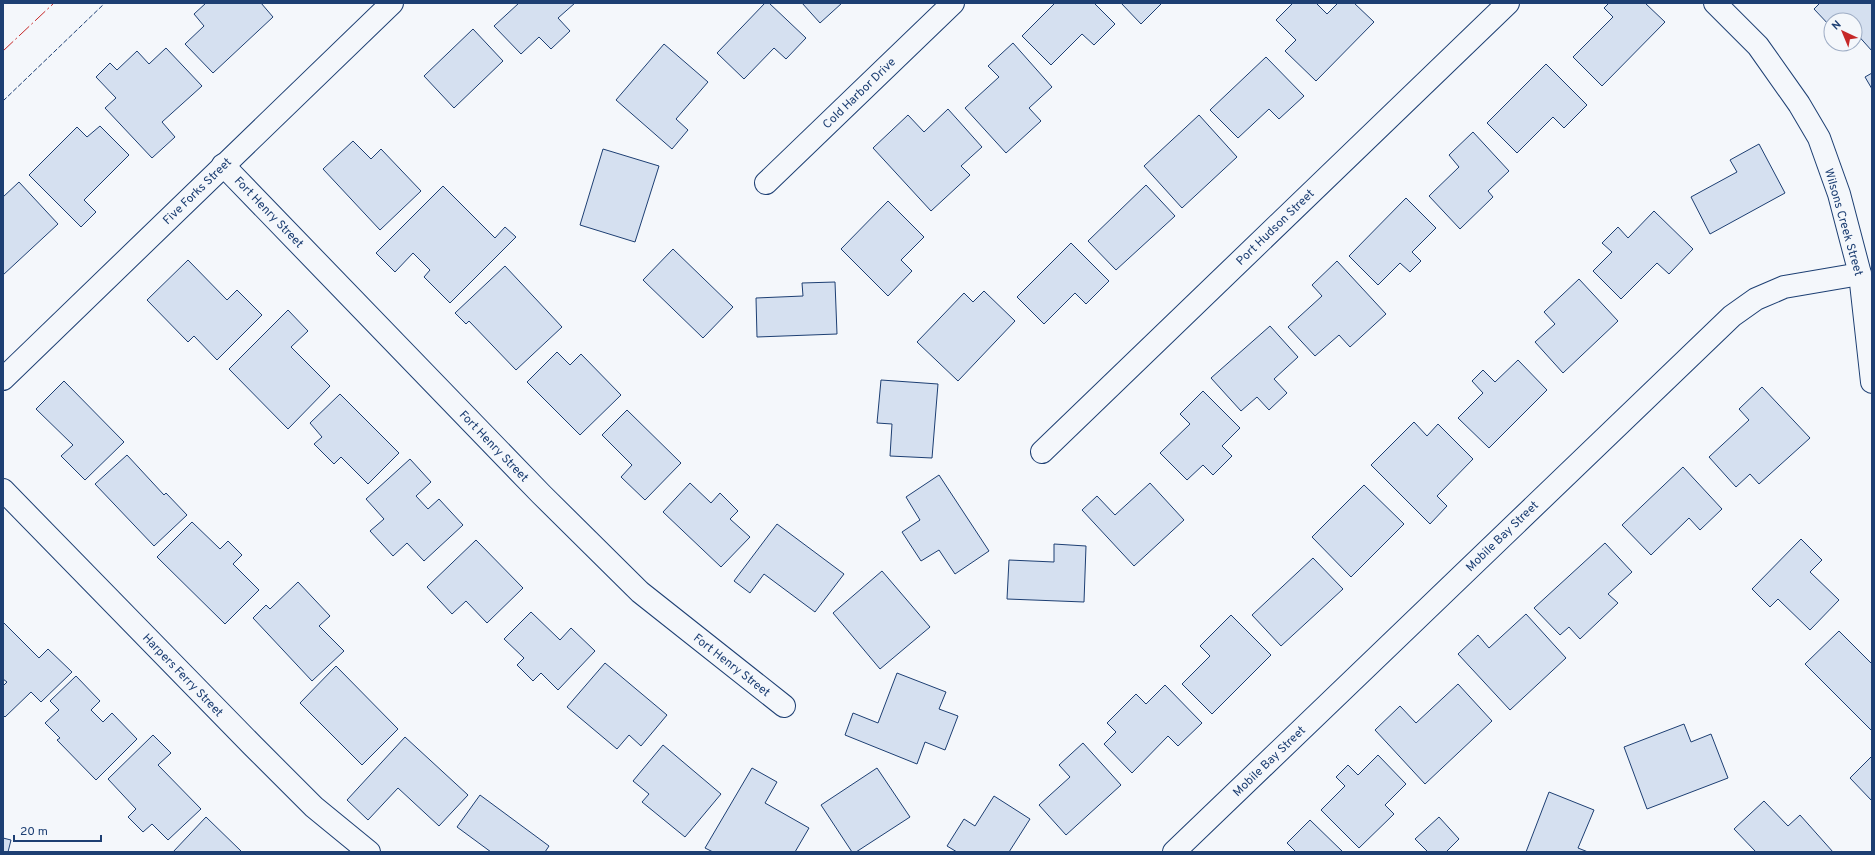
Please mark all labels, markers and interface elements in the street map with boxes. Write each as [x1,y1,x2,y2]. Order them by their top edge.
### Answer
north arrow [1823,12,1863,52]
text: N [1829,18,1844,33]
street label: Cold Harbor Drive [820,55,900,133]
street label: Five Forks Street [160,155,236,229]
street label: Wilsons Creek Street [1820,167,1866,278]
street label: Fort Henry Street [230,173,307,252]
street label: Port Hudson Street [1233,186,1318,269]
street label: Fort Henry Street [455,407,532,486]
street label: Mobile Bay Street [1463,498,1542,575]
street label: Harpers Ferry Street [138,631,226,721]
street label: Fort Henry Street [690,631,773,701]
street label: Mobile Bay Street [1230,723,1309,800]
scale bar [14,817,101,843]
text: 20 m [20,824,48,840]

